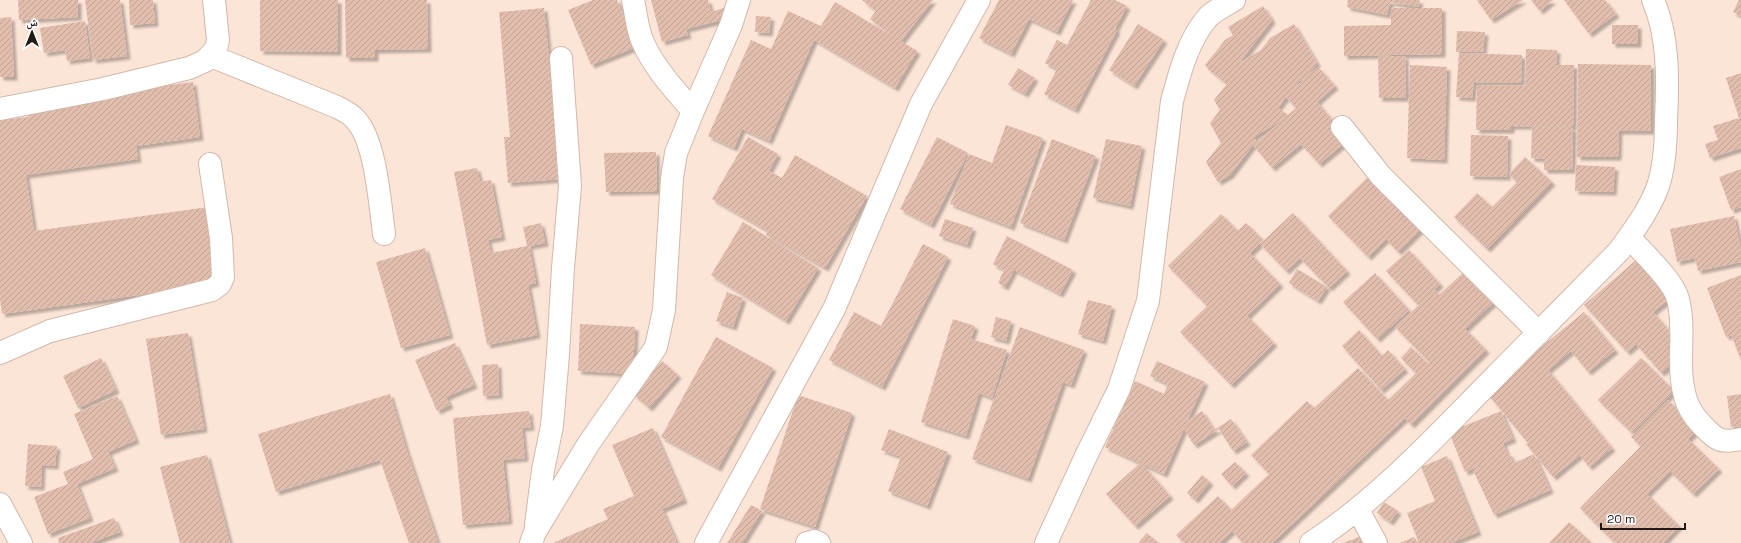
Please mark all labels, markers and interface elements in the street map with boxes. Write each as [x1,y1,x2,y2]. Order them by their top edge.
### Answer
north arrow [12,12,52,52]
text: ش [26,15,38,30]
scale bar [1601,505,1685,531]
text: 20 m [1607,511,1635,527]

